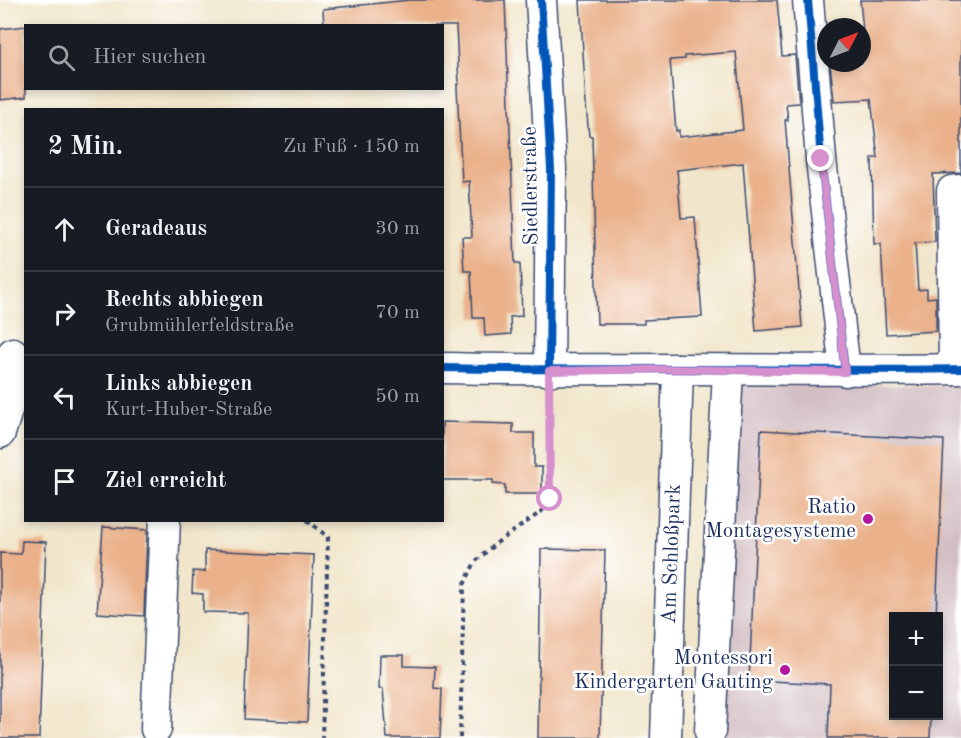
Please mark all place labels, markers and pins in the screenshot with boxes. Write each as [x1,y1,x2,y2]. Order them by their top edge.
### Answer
place label: Ratio Montagesysteme [705,497,856,542]
marker: Ratio Montagesysteme [861,512,875,526]
place label: Montessori Kindergarten Gauting [574,648,774,693]
marker: Montessori Kindergarten Gauting [778,663,792,677]

